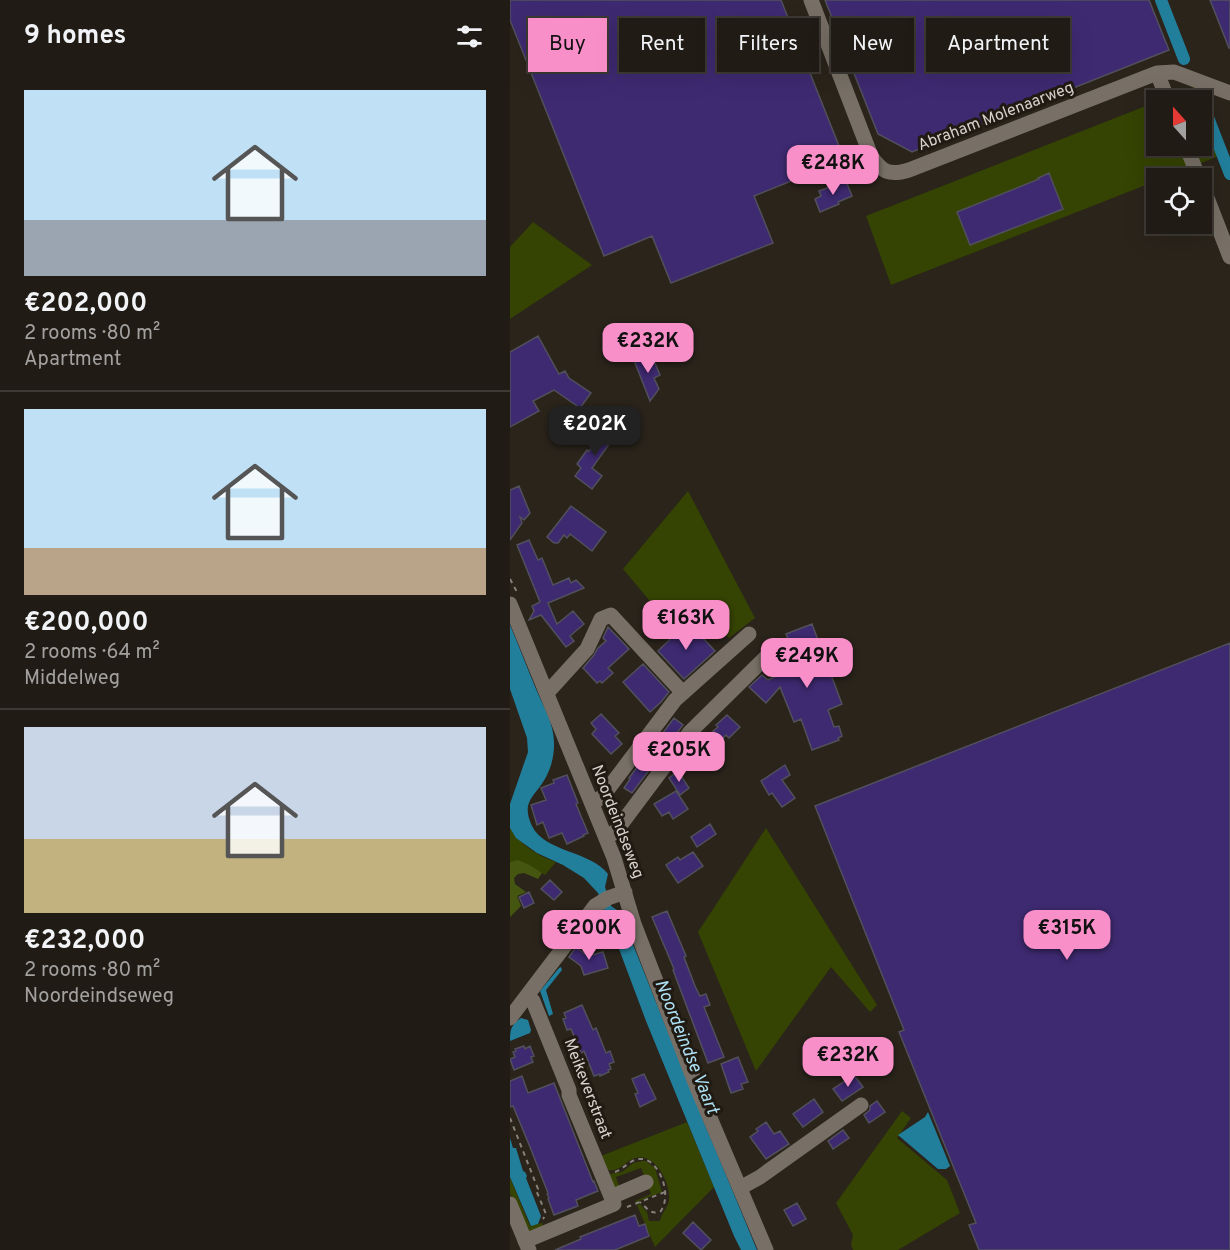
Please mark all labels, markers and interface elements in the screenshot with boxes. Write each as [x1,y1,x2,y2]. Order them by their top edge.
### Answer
chip: Buy [528,18,607,72]
chip: Rent [619,18,705,72]
chip: Filters [717,18,819,72]
chip: New [831,18,914,72]
chip: Apartment [926,18,1070,72]
text: 9 homes [24,20,126,53]
icon: filters [453,20,486,53]
street label: Abraham Molenaarweg [915,78,1077,156]
north arrow [1146,90,1212,156]
map controls [1146,90,1212,234]
icon: home [201,129,309,237]
pin: €248K [791,145,875,196]
text: €248K [801,151,865,177]
button: locate [1146,168,1212,234]
text: €202,000 [24,288,147,321]
text: 2 rooms · 80 m² [24,321,160,347]
pin: €232K [606,323,690,374]
text: €232K [617,329,679,355]
text: Apartment [24,347,122,373]
pin: €202K [553,406,637,457]
text: €202K [563,412,627,438]
icon: home [201,448,309,556]
pin: €163K [644,600,728,651]
text: €163K [656,606,716,632]
text: €200,000 [24,607,149,640]
pin: €249K [765,638,849,689]
text: 2 rooms · 64 m² [24,640,160,666]
text: €249K [775,644,839,670]
text: Middelweg [24,666,120,692]
pin: €205K [637,732,721,783]
text: €205K [647,738,711,764]
street label: Noordeindseweg [586,762,648,882]
icon: home [201,766,309,874]
pin: €200K [547,910,631,961]
pin: €315K [1025,910,1109,961]
text: €200K [556,916,622,942]
text: €315K [1037,916,1097,942]
text: €232,000 [24,925,145,958]
text: 2 rooms · 80 m² [24,958,160,984]
water label: Noordeindse Vaart [648,976,724,1119]
text: Noordeindseweg [24,984,174,1010]
street label: Meikeverstraat [559,1036,615,1142]
pin: €232K [806,1037,890,1088]
text: €232K [817,1043,879,1069]

